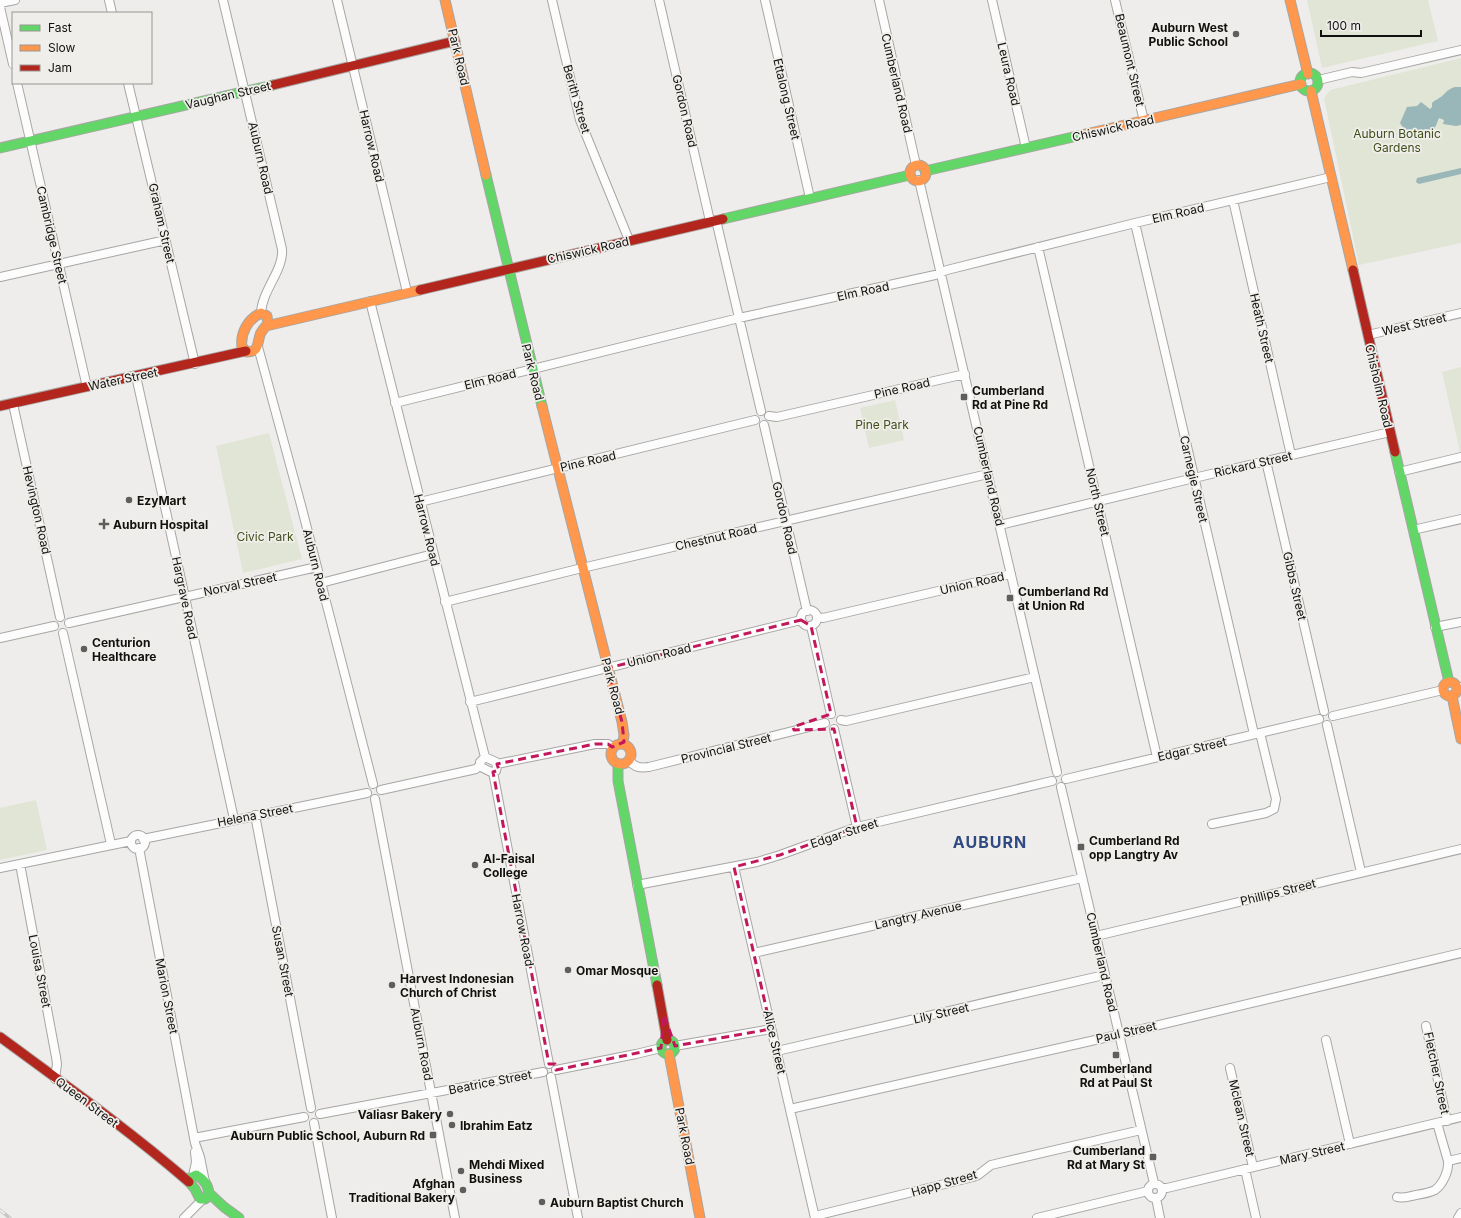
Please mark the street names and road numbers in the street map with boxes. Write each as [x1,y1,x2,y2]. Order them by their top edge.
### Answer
street label: Beaumont Street [1112,12,1148,108]
street label: Park Road [445,27,473,87]
street label: Cumberland Road [878,32,916,134]
street label: Leura Road [994,41,1024,107]
street label: Ettalong Street [770,57,804,141]
street label: Berith Street [560,63,594,135]
street label: Gordon Road [669,73,701,149]
street label: Vaughan Street [184,78,272,112]
street label: Harrow Road [356,108,388,184]
street label: Chiswick Road [1071,111,1155,145]
street label: Auburn Road [245,120,277,196]
street label: Graham Street [145,181,179,265]
street label: Cambridge Street [33,185,71,285]
street label: Elm Road [1151,200,1205,226]
street label: Chiswick Road [546,233,630,267]
street label: Elm Road [836,278,890,304]
street label: Heath Street [1247,292,1277,364]
street label: West Street [1380,309,1448,339]
street label: Park Road [519,342,547,402]
street label: Chisholm Road [1362,343,1396,429]
street label: Water Street [87,364,159,394]
street label: Elm Road [462,365,518,393]
street label: Pine Road [873,374,931,402]
street label: Cumberland Road [970,425,1008,527]
street label: Carnegie Street [1177,434,1211,524]
street label: Pine Road [559,447,617,475]
street label: Rickard Street [1212,448,1294,480]
street label: Hevington Road [20,464,54,556]
street label: North Street [1083,467,1113,537]
street label: Gordon Road [769,480,801,556]
street label: Harrow Road [411,492,443,568]
street label: Chestnut Road [674,520,758,554]
street label: Auburn Road [300,527,332,603]
street label: Gibbs Street [1280,550,1310,622]
street label: Hargrave Road [169,555,201,641]
street label: Union Road [938,568,1006,598]
street label: Norval Street [202,569,278,599]
street label: Union Road [625,640,693,670]
street label: Park Road [598,656,628,716]
street label: Provincial Street [679,730,773,766]
street label: Edgar Street [1156,734,1228,764]
street label: Helena Street [216,800,294,830]
street label: Edgar Street [808,815,880,851]
street label: Phillips Street [1239,875,1317,909]
street label: Harrow Road [509,892,537,968]
street label: Langtry Avenue [873,898,963,932]
street label: Cumberland Road [1083,911,1121,1013]
street label: Susan Street [269,924,297,998]
street label: Louisa Street [26,933,54,1009]
street label: Marion Street [152,957,182,1035]
street label: Lily Street [912,999,970,1027]
street label: Auburn Road [408,1006,436,1082]
street label: Alice Street [760,1009,790,1076]
street label: Paul Street [1094,1018,1158,1046]
street label: Fletcher Street [1421,1031,1453,1115]
street label: Beatrice Street [447,1067,533,1097]
street label: Queen Street [53,1074,121,1130]
street label: Mclean Street [1226,1078,1258,1158]
street label: Park Road [672,1106,698,1166]
street label: Mary Street [1278,1138,1346,1168]
street label: Happ Street [909,1166,979,1200]

